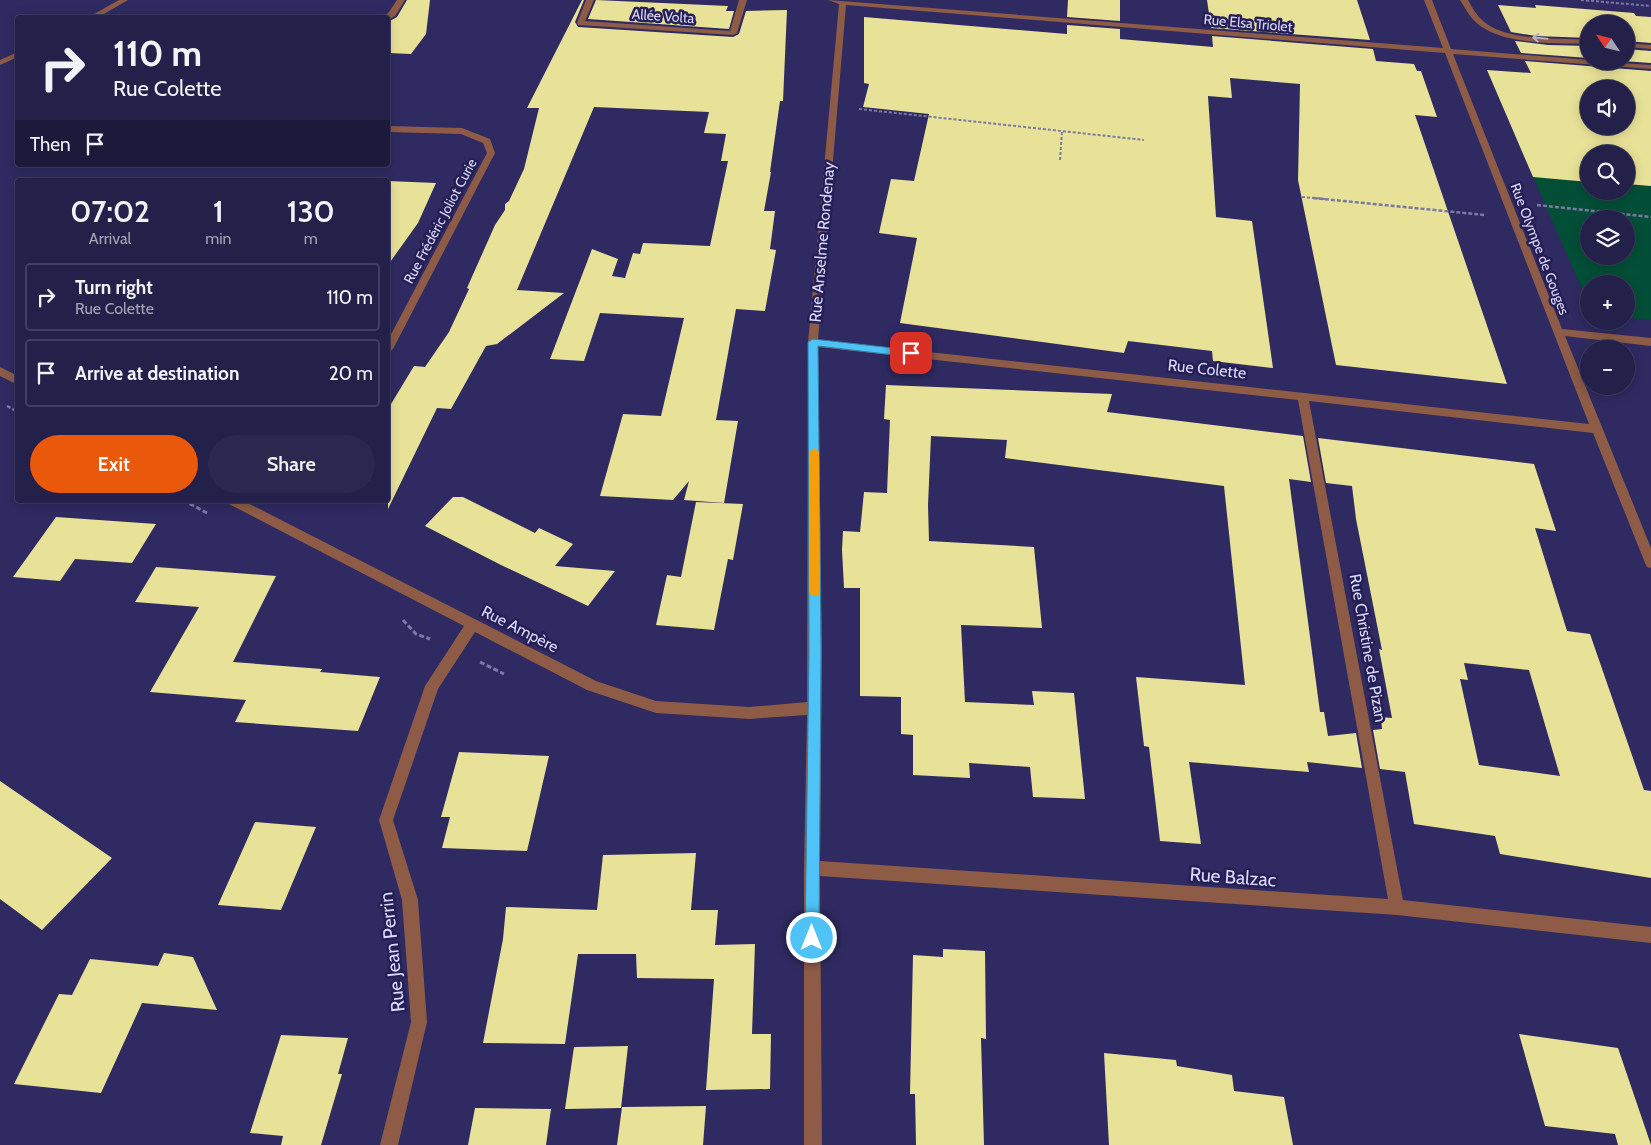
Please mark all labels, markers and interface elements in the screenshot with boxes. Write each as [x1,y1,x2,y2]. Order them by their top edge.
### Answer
street label: Allée Volta [631,5,695,27]
street label: Rue Elsa Triolet [1203,10,1293,36]
north arrow [1580,15,1635,70]
map controls [1580,15,1635,395]
text: 110 m [113,32,202,75]
one-way arrow [1532,33,1548,43]
icon: right [30,35,95,100]
text: Rue Colette [113,75,221,102]
button: sound [1580,80,1635,135]
icon: arrive [81,130,109,158]
text: Then [30,133,71,156]
button: search [1580,145,1635,200]
street label: Rue Frédéric Joliot Curie [399,155,481,287]
street label: Rue Anselme Rondenay [806,161,838,323]
street label: Rue Olympe de Gouges [1507,181,1574,318]
text: 07:02 [70,193,150,230]
text: 1 [213,193,224,230]
text: 130 [287,193,335,230]
button: layers [1580,210,1635,265]
text: Arrival [89,229,131,248]
text: min [205,229,232,248]
text: m [304,229,318,248]
button: + [1580,275,1635,330]
text: Turn right [75,276,153,299]
icon: right [32,283,60,311]
text: 110 m [326,286,373,309]
text: Rue Colette [75,299,154,318]
pin [890,332,932,374]
icon: arrive [897,339,925,367]
button: − [1580,340,1635,395]
street label: Rue Colette [1167,355,1247,383]
icon: arrive [32,359,60,387]
text: Arrive at destination [75,362,239,385]
text: 20 m [329,362,373,385]
button: Exit [30,435,198,493]
button: Share [208,435,375,493]
street label: Rue Christine de Pizan [1346,572,1390,724]
street label: Rue Ampère [478,602,562,656]
street label: Rue Balzac [1189,862,1277,892]
street label: Rue Jean Perrin [374,891,410,1013]
position arrow [785,911,837,963]

